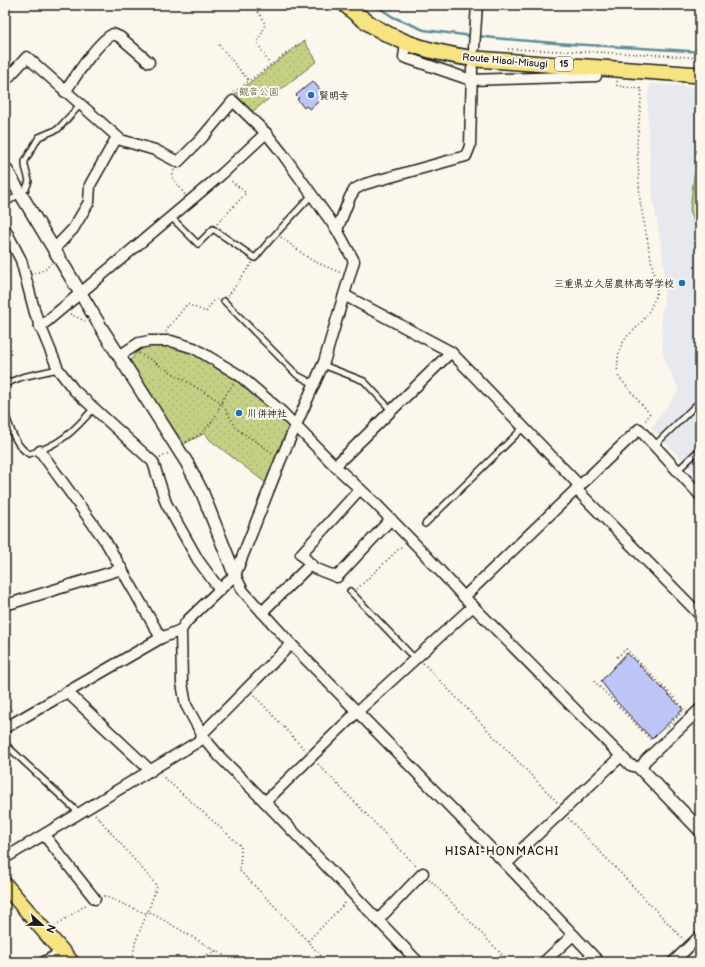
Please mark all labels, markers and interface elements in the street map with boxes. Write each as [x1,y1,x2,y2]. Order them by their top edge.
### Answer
street label: Route Hisai-Misugi [462,51,548,71]
road number: 15 [555,57,573,71]
park label: 観音公園 [239,86,279,98]
marker: 賢明寺 [306,90,316,100]
place label: 賢明寺 [319,90,349,102]
place label: 三重県立久居農林高等学校 [554,278,674,290]
marker: 三重県立久居農林高等学校 [677,278,687,288]
marker: 川併神社 [234,408,244,418]
place label: 川併神社 [247,408,287,420]
district label: HISAI-HONMACHI [445,844,559,859]
north arrow [22,905,62,945]
text: N [43,922,58,935]

